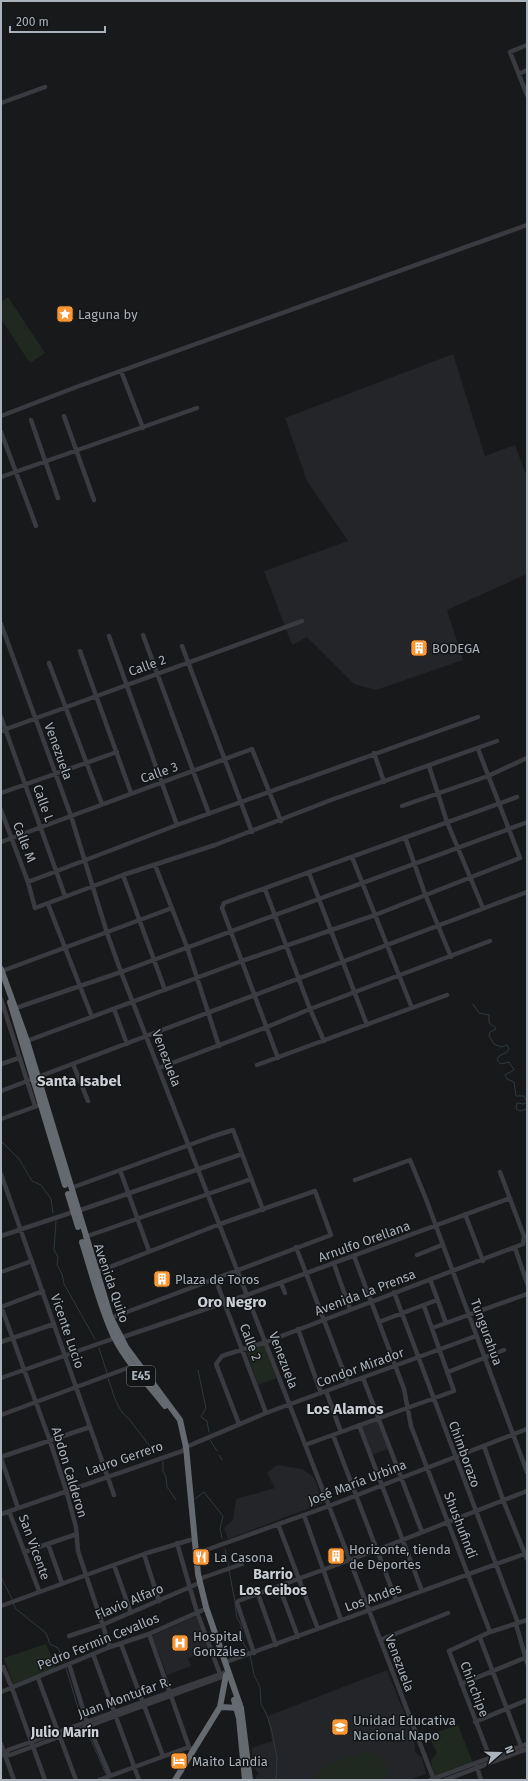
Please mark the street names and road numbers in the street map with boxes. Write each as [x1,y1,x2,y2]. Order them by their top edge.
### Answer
street label: Calle 2 [126,652,168,679]
street label: Venezuela [41,721,76,782]
street label: Calle 3 [138,759,180,786]
street label: Calle L [30,782,57,824]
street label: Calle M [10,820,39,865]
street label: Venezuela [149,1028,184,1089]
street label: Arnulfo Orellana [316,1218,412,1265]
street label: Avenida Quito [91,1242,132,1325]
street label: Avenida La Prensa [313,1266,418,1319]
street label: Vicente Lucio [48,1292,87,1370]
street label: Tungurahua [468,1297,505,1367]
street label: Calle 2 [237,1321,264,1363]
street label: Venezuela [266,1330,301,1391]
street label: Condor Mirador [314,1345,406,1390]
road number: E45 [127,1366,155,1386]
street label: Chimborazo [446,1419,484,1489]
street label: Abdon Calderon [49,1425,90,1519]
street label: Lauro Gerrero [83,1438,165,1479]
street label: José María Urbina [306,1457,409,1508]
street label: Shushufindi [441,1490,480,1561]
street label: San Vicente [16,1512,53,1582]
street label: Flavio Alfaro [93,1580,166,1623]
street label: Los Andes [343,1580,404,1615]
street label: Pedro Fermin Cevallos [35,1610,161,1673]
street label: Venezuela [382,1633,417,1694]
street label: Chinchipe [457,1659,492,1719]
street label: Juan Montufar R. [76,1674,173,1721]

